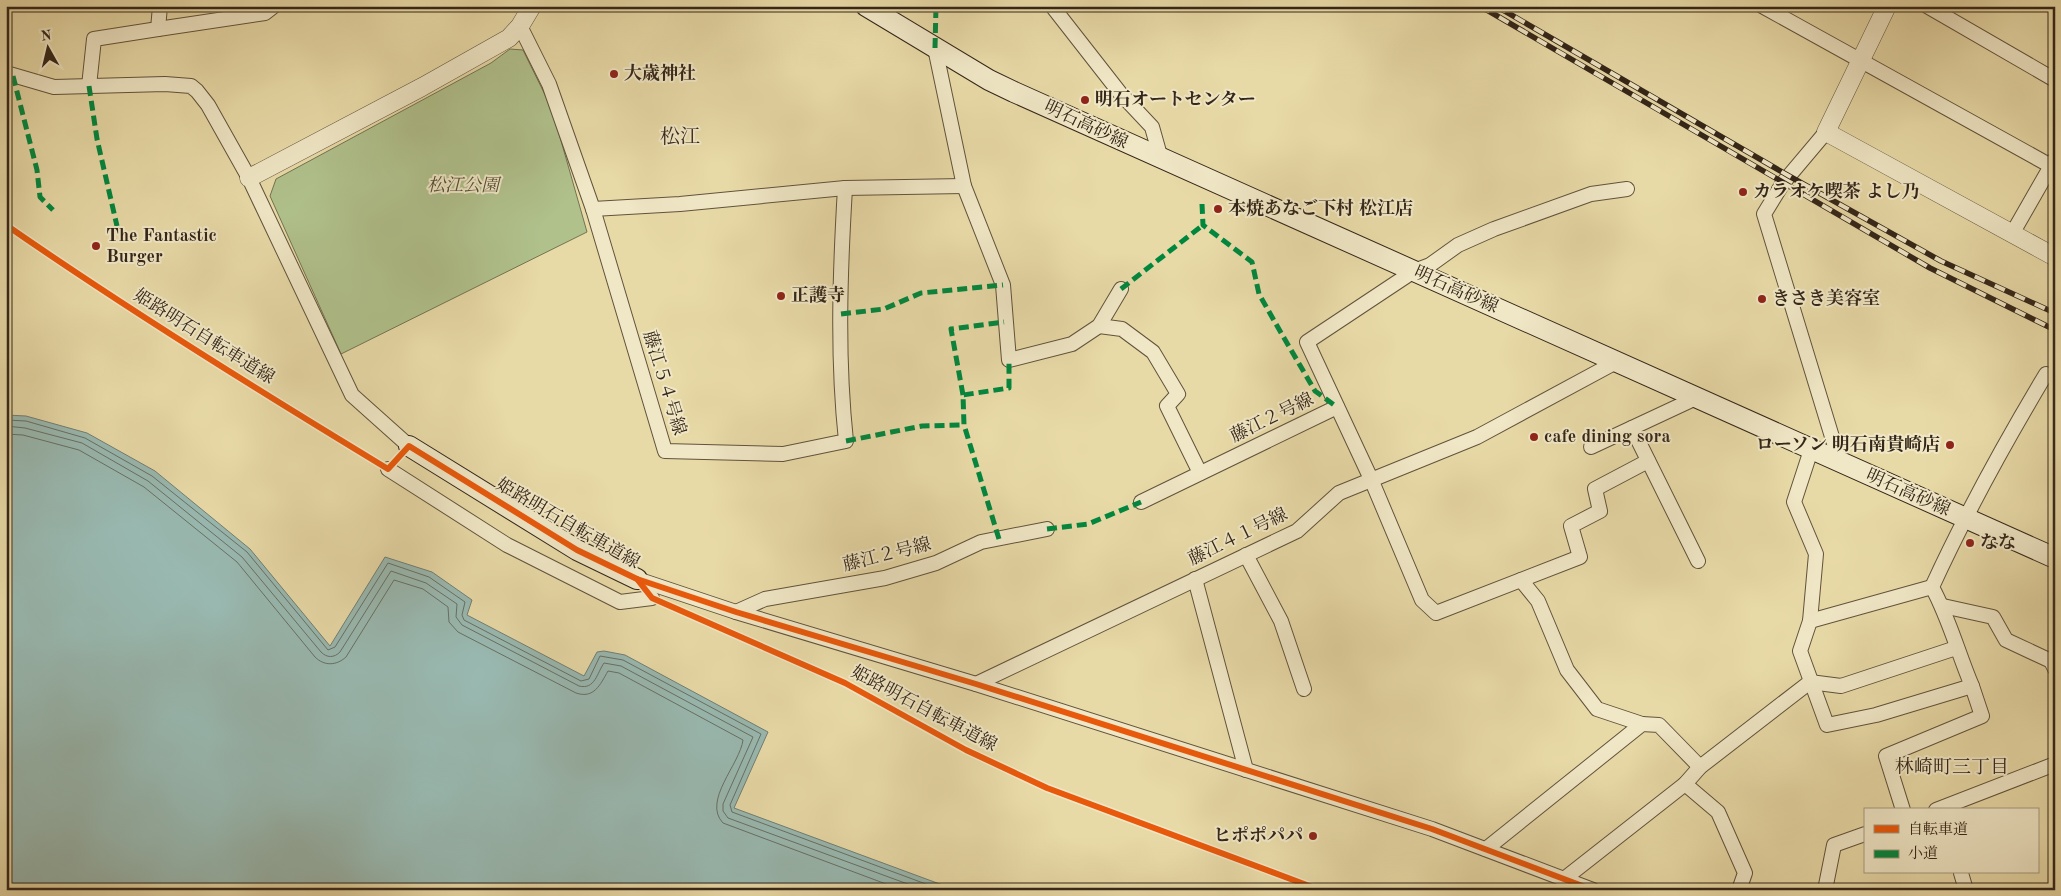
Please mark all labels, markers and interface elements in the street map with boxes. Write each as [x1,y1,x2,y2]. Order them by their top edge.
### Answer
north arrow [22,22,72,72]
text: N [40,28,53,44]
place label: 大歳神社 [624,63,696,83]
marker: 大歳神社 [608,68,620,80]
place label: 明石オートセンター [1095,89,1256,109]
marker: 明石オートセンター [1079,94,1091,106]
street label: 明石高砂線 [1041,96,1131,152]
district label: 松江 [660,126,700,148]
park label: 松江公園 [427,175,502,195]
place label: カラオケ喫茶 よし乃 [1753,181,1920,201]
marker: カラオケ喫茶 よし乃 [1737,186,1749,198]
place label: 本焼あなご下村 松江店 [1228,198,1413,218]
marker: 本焼あなご下村 松江店 [1212,203,1224,215]
place label: The Fantastic Burger [106,227,217,266]
marker: The Fantastic Burger [90,240,102,252]
street label: 明石高砂線 [1411,262,1502,317]
street label: 姫路明石自転車道線 [131,285,279,388]
place label: 正護寺 [791,285,845,305]
place label: きさき美容室 [1772,288,1880,308]
marker: 正護寺 [775,290,787,302]
marker: きさき美容室 [1756,293,1768,305]
street label: 藤江５４号線 [640,328,690,437]
street label: 藤江２号線 [1227,388,1316,446]
place label: cafe dining sora [1544,428,1671,446]
marker: cafe dining sora [1528,431,1540,443]
place label: ローソン 明石南貴崎店 [1756,434,1940,454]
marker: ローソン 明石南貴崎店 [1944,439,1956,451]
street label: 明石高砂線 [1863,465,1954,520]
street label: 姫路明石自転車道線 [493,474,644,572]
street label: 藤江４１号線 [1185,503,1290,569]
street label: 藤江２号線 [841,533,933,575]
place label: なな [1980,533,2016,552]
marker: なな [1964,537,1976,549]
street label: 姫路明石自転車道線 [848,661,1001,755]
district label: 林崎町三丁目 [1895,757,2009,778]
legend [1864,808,2038,874]
text: 自転車道 [1908,821,1968,838]
place label: ヒポポパパ [1213,826,1303,845]
marker: ヒポポパパ [1307,830,1319,842]
text: 小道 [1908,845,1938,862]

